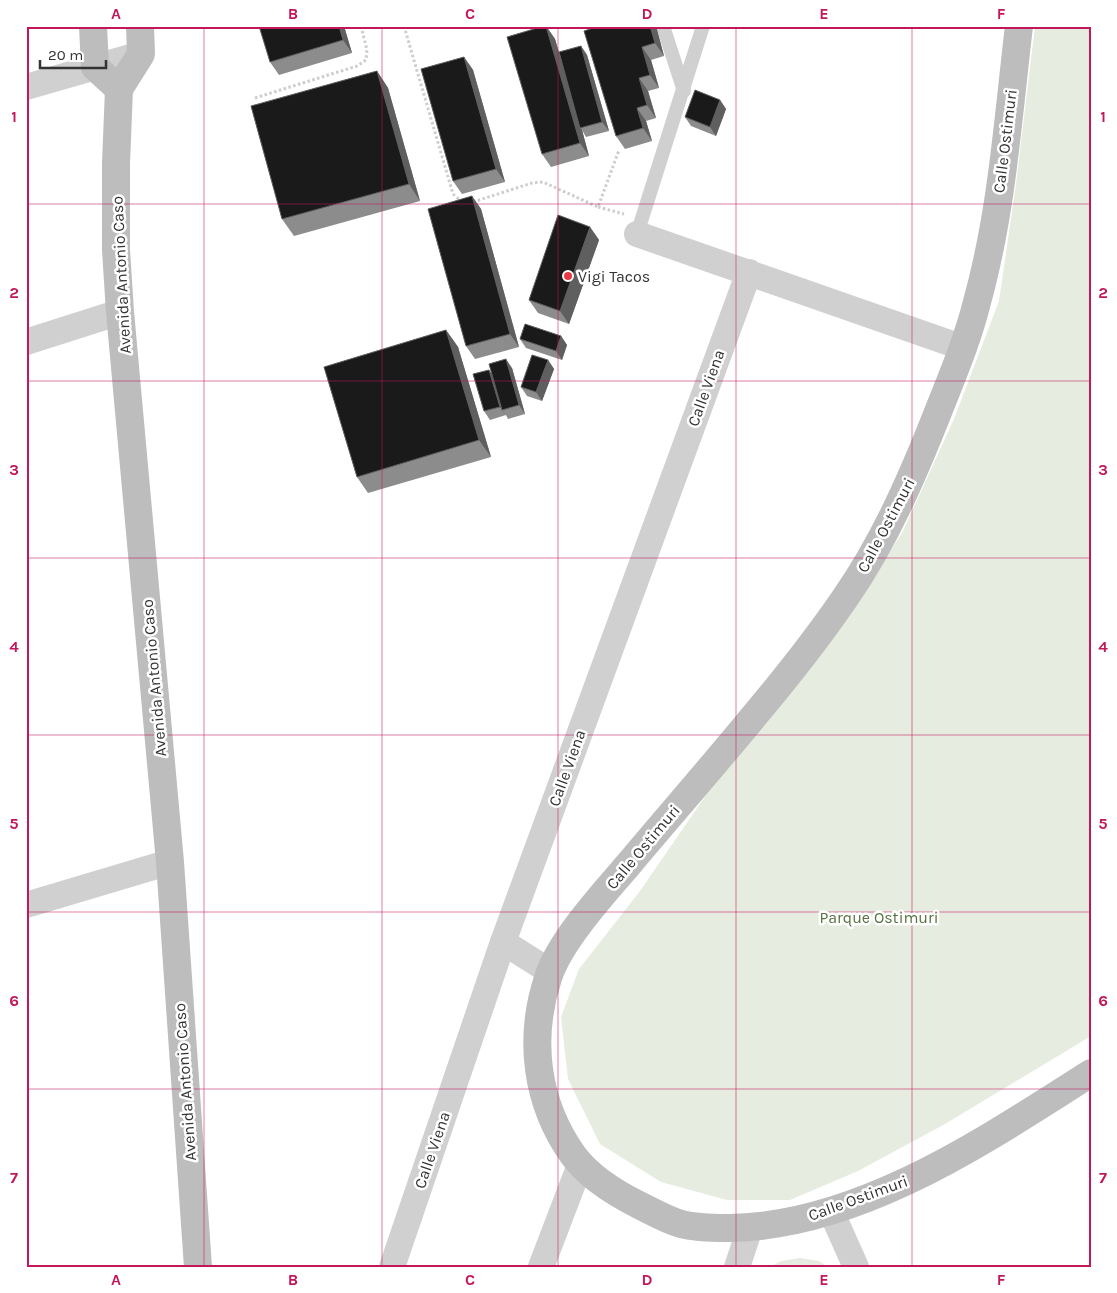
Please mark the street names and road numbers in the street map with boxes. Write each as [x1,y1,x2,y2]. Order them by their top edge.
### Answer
street label: Calle Ostimuri [989,88,1021,194]
street label: Avenida Antonio Caso [107,196,135,354]
street label: Calle Viena [683,347,729,429]
street label: Calle Ostimuri [853,474,919,576]
street label: Avenida Antonio Caso [138,598,170,758]
street label: Calle Viena [544,727,590,809]
street label: Calle Ostimuri [602,801,684,893]
street label: Avenida Antonio Caso [170,1003,200,1161]
street label: Calle Viena [410,1109,454,1191]
street label: Calle Ostimuri [806,1171,910,1225]

